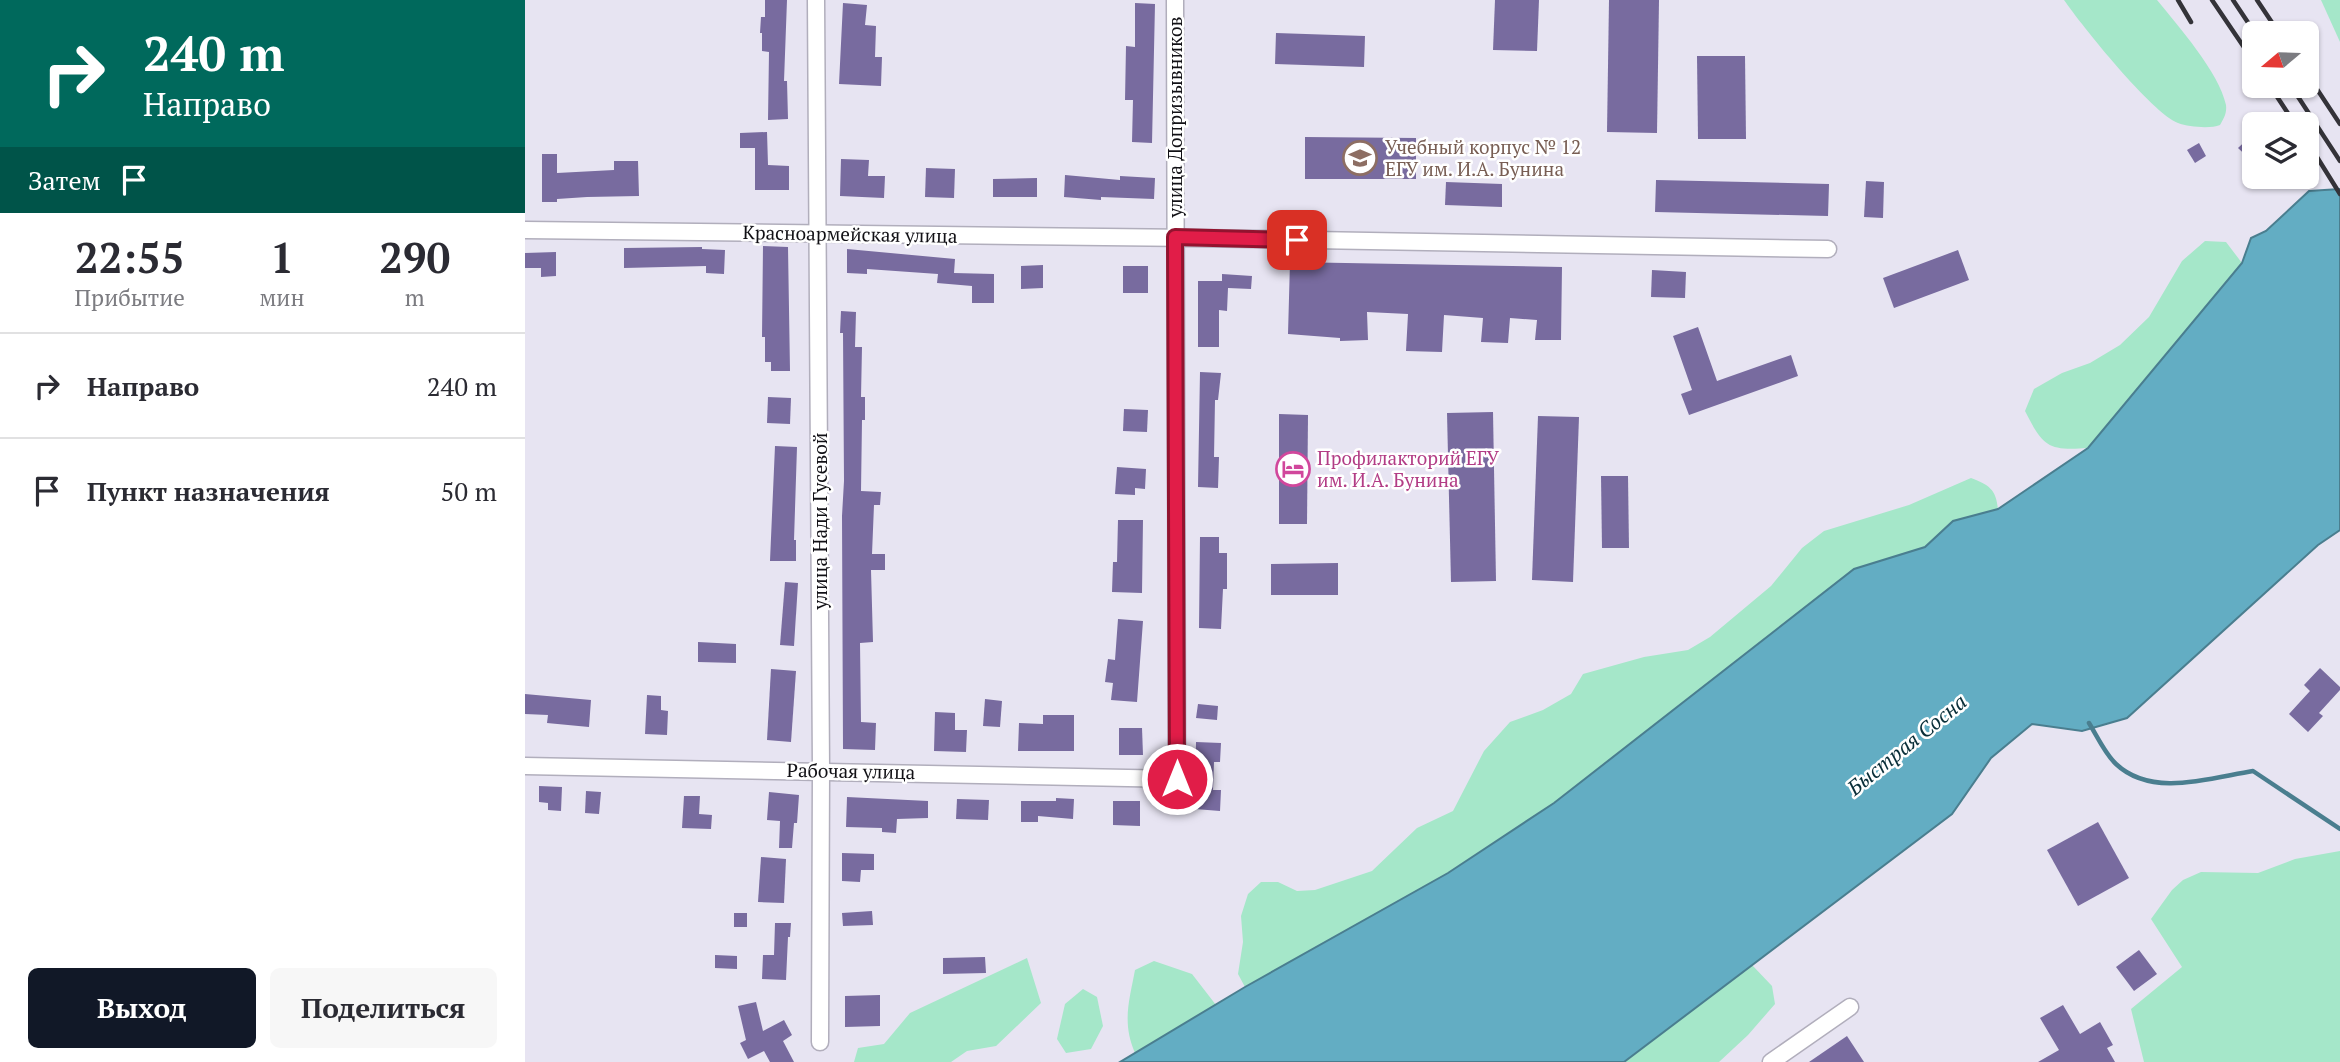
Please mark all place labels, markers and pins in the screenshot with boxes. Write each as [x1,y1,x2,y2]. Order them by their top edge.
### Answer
place label: Учебный корпус № 12 ЕГУ им. И.А. Бунина [1385,134,1581,181]
school or university icon: Учебный корпус № 12 ЕГУ им. И.А. Бунина [1341,139,1379,177]
pin [1267,210,1327,270]
place label: Профилакторий ЕГУ им. И.А. Бунина [1317,445,1499,492]
hotel icon: Профилакторий ЕГУ им. И.А. Бунина [1274,450,1312,488]

